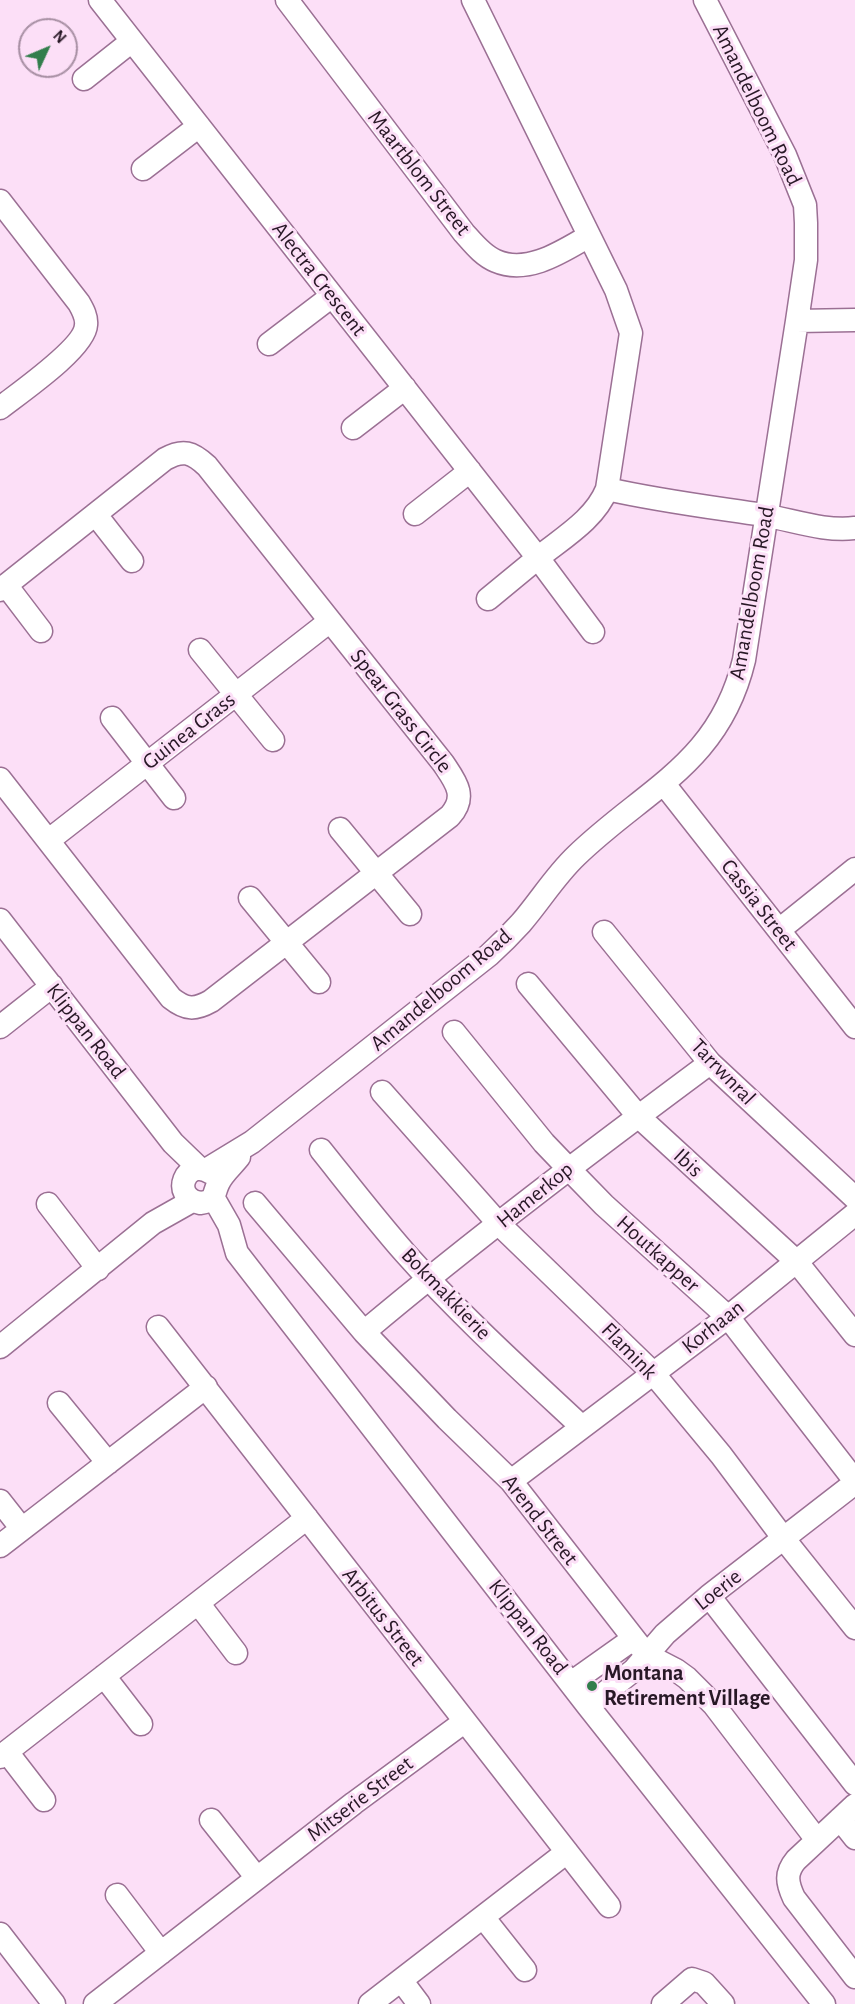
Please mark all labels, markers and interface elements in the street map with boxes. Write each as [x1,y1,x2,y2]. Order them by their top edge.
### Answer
north arrow [18,18,78,78]
street label: Amandelboom Road [707,20,807,190]
text: N [50,27,69,46]
street label: Maartblom Street [362,105,476,241]
street label: Alectra Crescent [266,217,372,341]
street label: Amandelboom Road [724,504,780,682]
street label: Spear Grass Circle [344,644,458,778]
street label: Guinea Grass [137,687,241,775]
street label: Cassia Street [715,854,803,956]
street label: Amandelboom Road [365,923,517,1057]
street label: Klippan Road [41,978,131,1084]
street label: Tarrwnral [685,1033,761,1111]
street label: Ibis [668,1143,708,1183]
street label: Hamerkop [491,1156,579,1234]
street label: Houtkapper [611,1210,705,1298]
street label: Bokmakkierie [395,1242,497,1346]
street label: Korhaan [676,1294,750,1360]
street label: Flamink [595,1317,663,1385]
street label: Arend Street [496,1469,584,1571]
street label: Arbitus Street [336,1562,430,1672]
street label: Loerie [689,1563,747,1617]
street label: Klippan Road [483,1574,573,1680]
place label: Montana Retirement Village [604,1660,770,1712]
marker: Montana Retirement Village [585,1679,599,1693]
street label: Mitserie Street [302,1751,418,1847]

